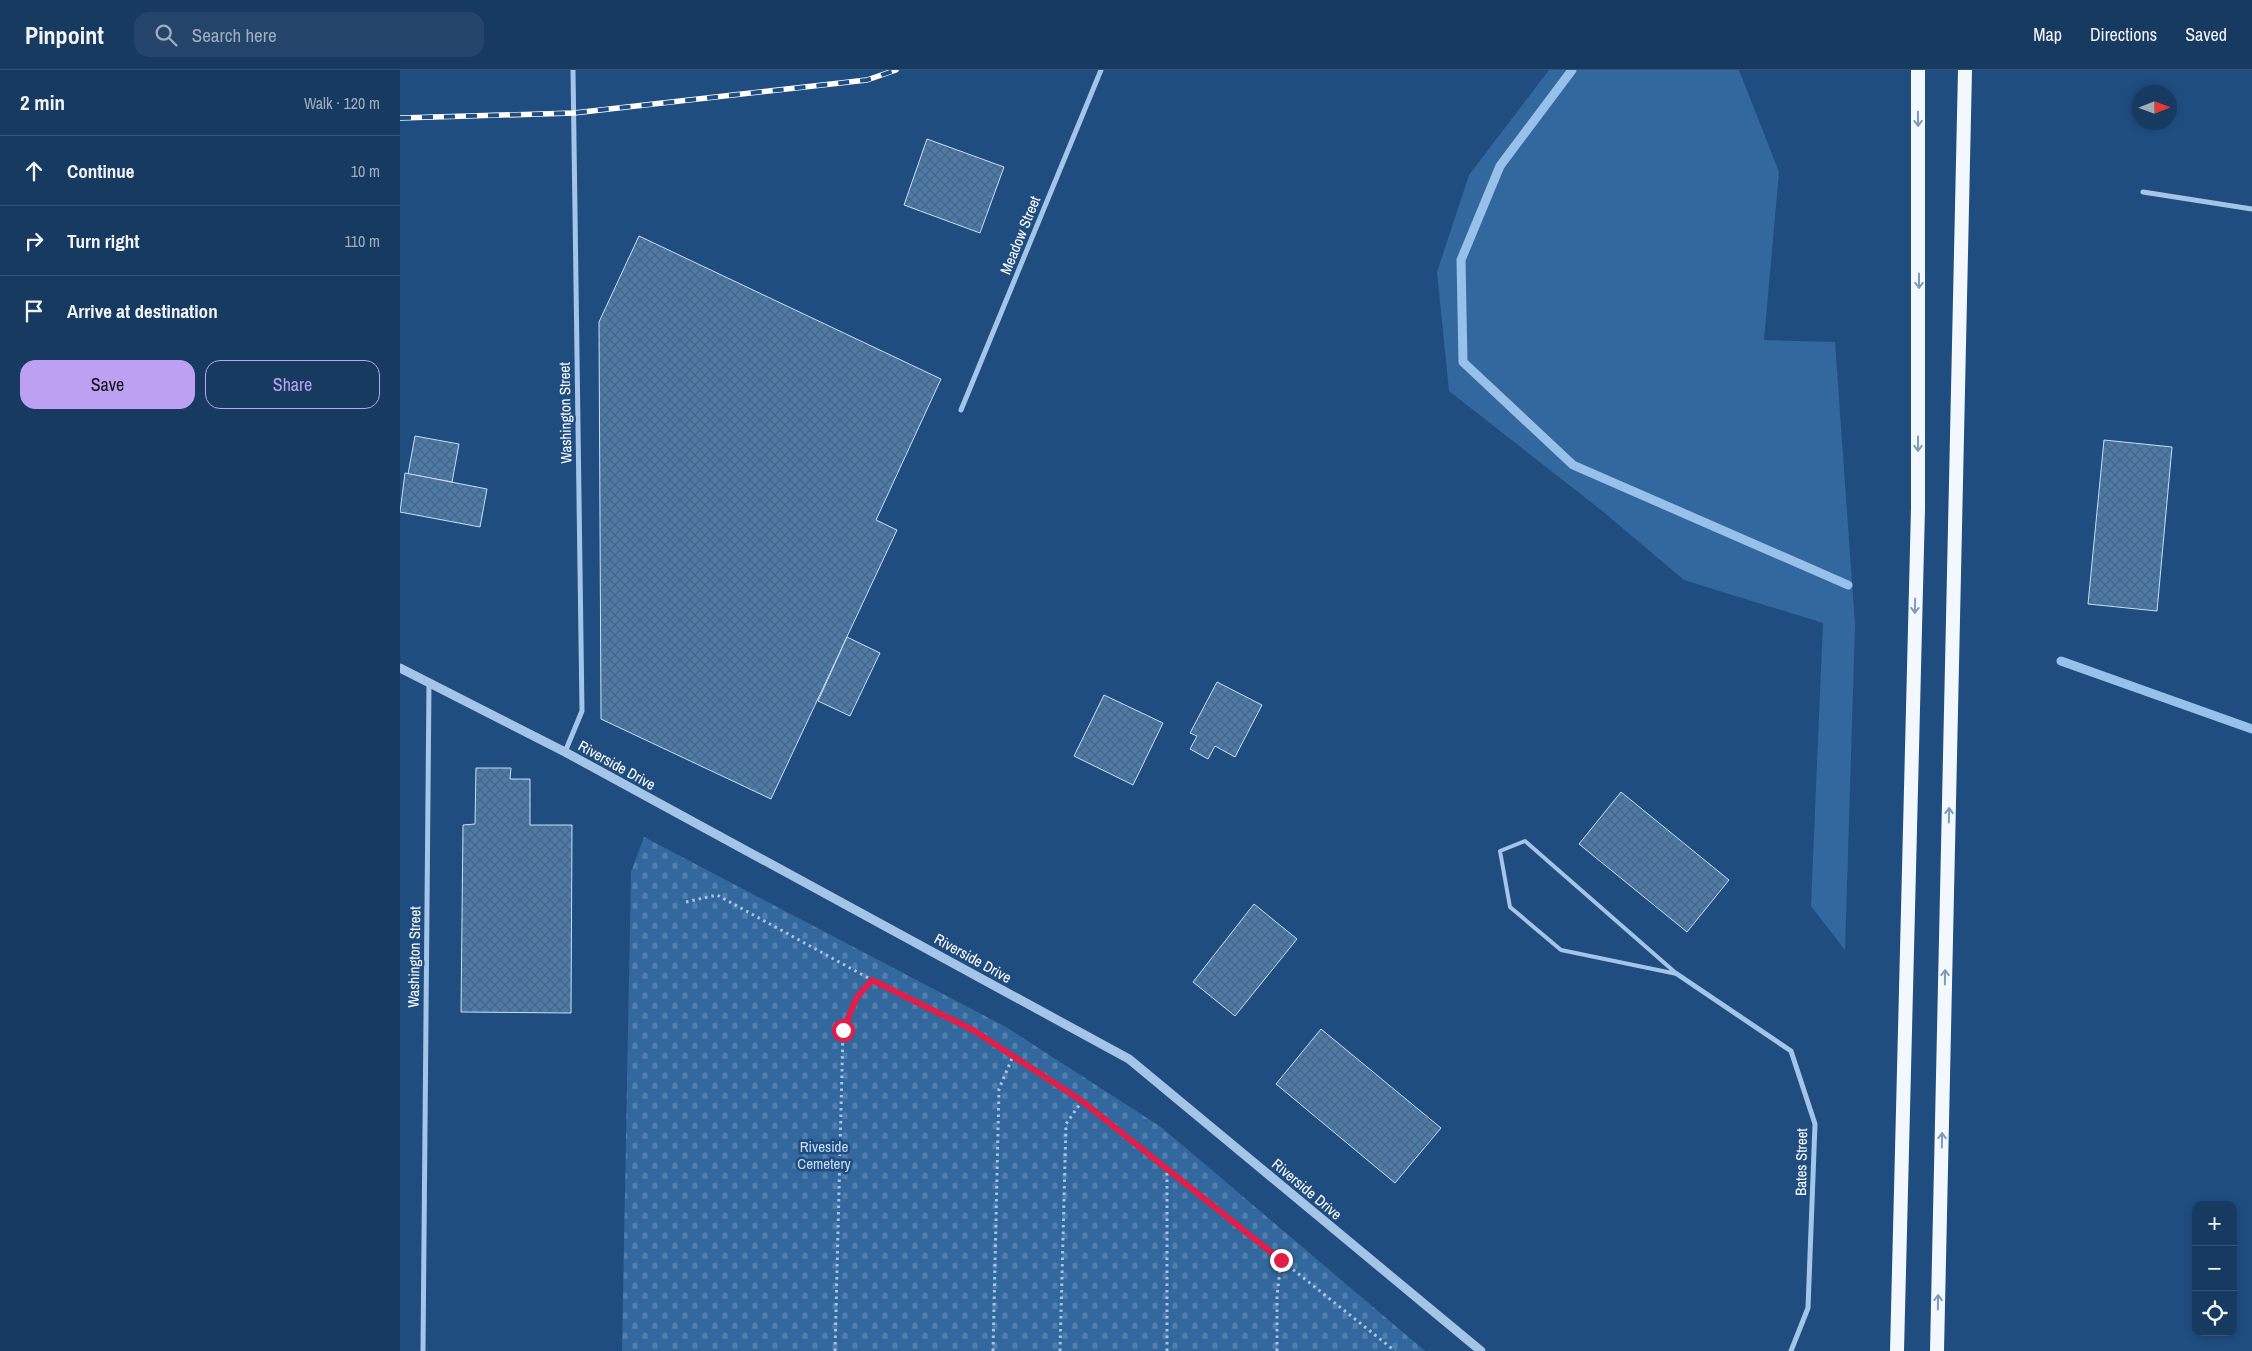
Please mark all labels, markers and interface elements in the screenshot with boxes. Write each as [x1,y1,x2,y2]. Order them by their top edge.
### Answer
search box [134,12,484,57]
text: Pinpoint [25,19,104,51]
icon: search [152,21,180,49]
text: Search here [192,22,277,48]
text: Map [2033,22,2062,47]
text: Directions [2090,22,2157,47]
text: Saved [2185,22,2227,47]
north arrow [2132,85,2177,130]
text: 2 min [20,88,65,117]
text: Walk · 120 m [304,92,380,114]
one-way arrow [1913,110,1923,126]
icon: ahead [20,157,48,185]
text: Continue [67,158,135,184]
text: 10 m [351,160,380,182]
street label: Meadow Street [995,192,1045,277]
icon: right [20,227,48,255]
text: Turn right [67,228,139,254]
text: 110 m [344,230,380,252]
one-way arrow [1914,272,1924,289]
icon: arrive [20,297,48,325]
text: Arrive at destination [67,298,218,324]
button: Save [20,360,195,409]
button: Share [205,360,380,409]
street label: Washington Street [554,362,576,464]
one-way arrow [1913,435,1923,451]
one-way arrow [1911,598,1920,614]
street label: Riverside Drive [575,735,660,795]
one-way arrow [1944,807,1954,824]
street label: Washington Street [403,906,425,1008]
street label: Riverside Drive [931,928,1016,988]
one-way arrow [1940,970,1950,986]
route start [832,1019,855,1042]
street label: Bates Street [1790,1127,1812,1196]
one-way arrow [1937,1132,1947,1148]
park label: Riveside Cemetery [797,1136,852,1174]
street label: Riverside Drive [1268,1153,1347,1225]
map controls [2192,1201,2237,1336]
button: + [2192,1201,2237,1246]
button: − [2192,1246,2237,1291]
route end [1270,1249,1293,1272]
button: locate [2192,1291,2237,1336]
one-way arrow [1933,1295,1943,1311]

